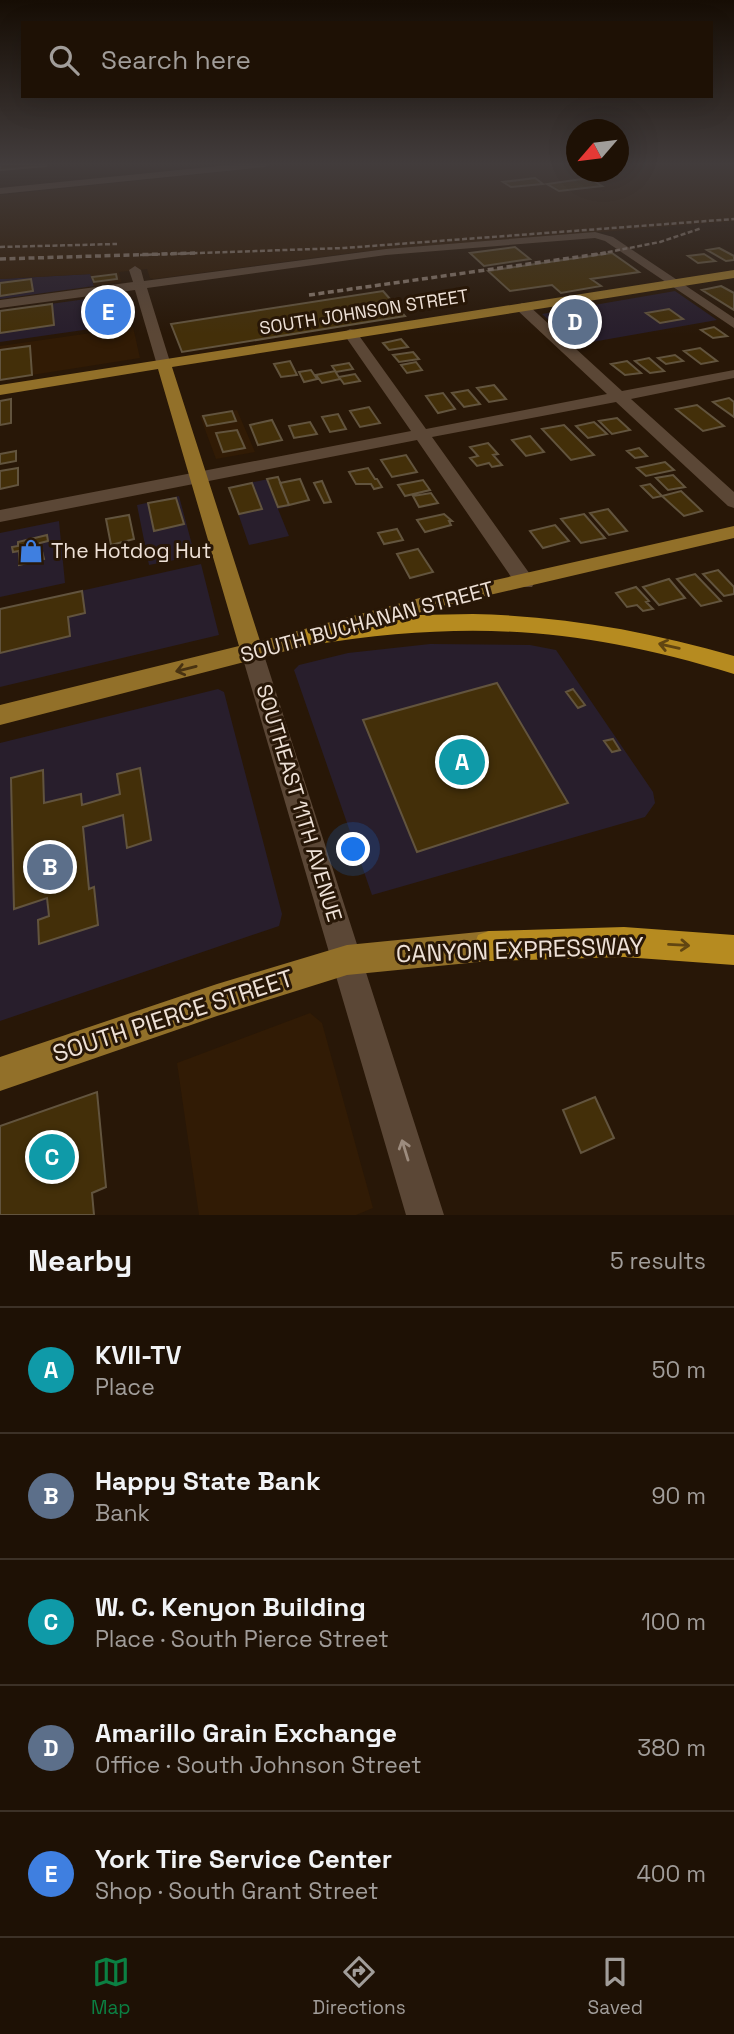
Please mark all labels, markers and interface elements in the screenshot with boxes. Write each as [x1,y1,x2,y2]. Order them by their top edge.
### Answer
search box [21,21,713,98]
icon: search [45,41,83,79]
text: Search here [101,43,251,77]
north arrow [566,119,629,182]
street label: SOUTH JOHNSON STREET [258,284,470,339]
pin: E [85,286,131,338]
pin: D [552,296,598,348]
shop icon: The Hotdog Hut [17,537,45,565]
place label: The Hotdog Hut [51,537,211,564]
street label: SOUTH BUCHANAN STREET [237,575,496,668]
one-way arrow [658,638,680,651]
one-way arrow [175,663,198,676]
street label: SOUTHEAST 11TH AVENUE [250,681,348,925]
pin: A [439,736,485,788]
your location [336,832,370,866]
pin: B [27,841,73,893]
street label: CANYON EXPRESSWAY [395,930,645,969]
one-way arrow [668,939,691,952]
street label: SOUTH PIERCE STREET [49,962,297,1069]
pin: C [29,1131,75,1183]
one-way arrow [397,1139,410,1161]
text: Nearby [28,1241,132,1280]
text: 5 results [610,1246,706,1276]
text: KVII-TV [95,1338,182,1372]
text: A [44,1355,58,1385]
text: 50 m [652,1355,706,1385]
text: Place [95,1372,155,1402]
text: Happy State Bank [95,1464,321,1498]
text: B [43,1481,59,1511]
text: 90 m [651,1481,706,1511]
text: Bank [95,1498,150,1528]
text: W. C. Kenyon Building [95,1590,366,1624]
text: C [44,1607,58,1637]
text: 100 m [641,1607,706,1637]
text: Place · South Pierce Street [95,1624,389,1654]
text: Amarillo Grain Exchange [95,1716,397,1750]
text: D [43,1733,59,1763]
text: 380 m [637,1733,706,1763]
text: Office · South Johnson Street [95,1750,422,1780]
text: York Tire Service Center [95,1842,392,1876]
text: E [45,1859,57,1889]
text: 400 m [636,1859,706,1889]
text: Shop · South Grant Street [95,1876,379,1906]
tab: Map [91,1953,131,2020]
tab: Directions [313,1953,406,2020]
tab: Saved [588,1953,643,2020]

